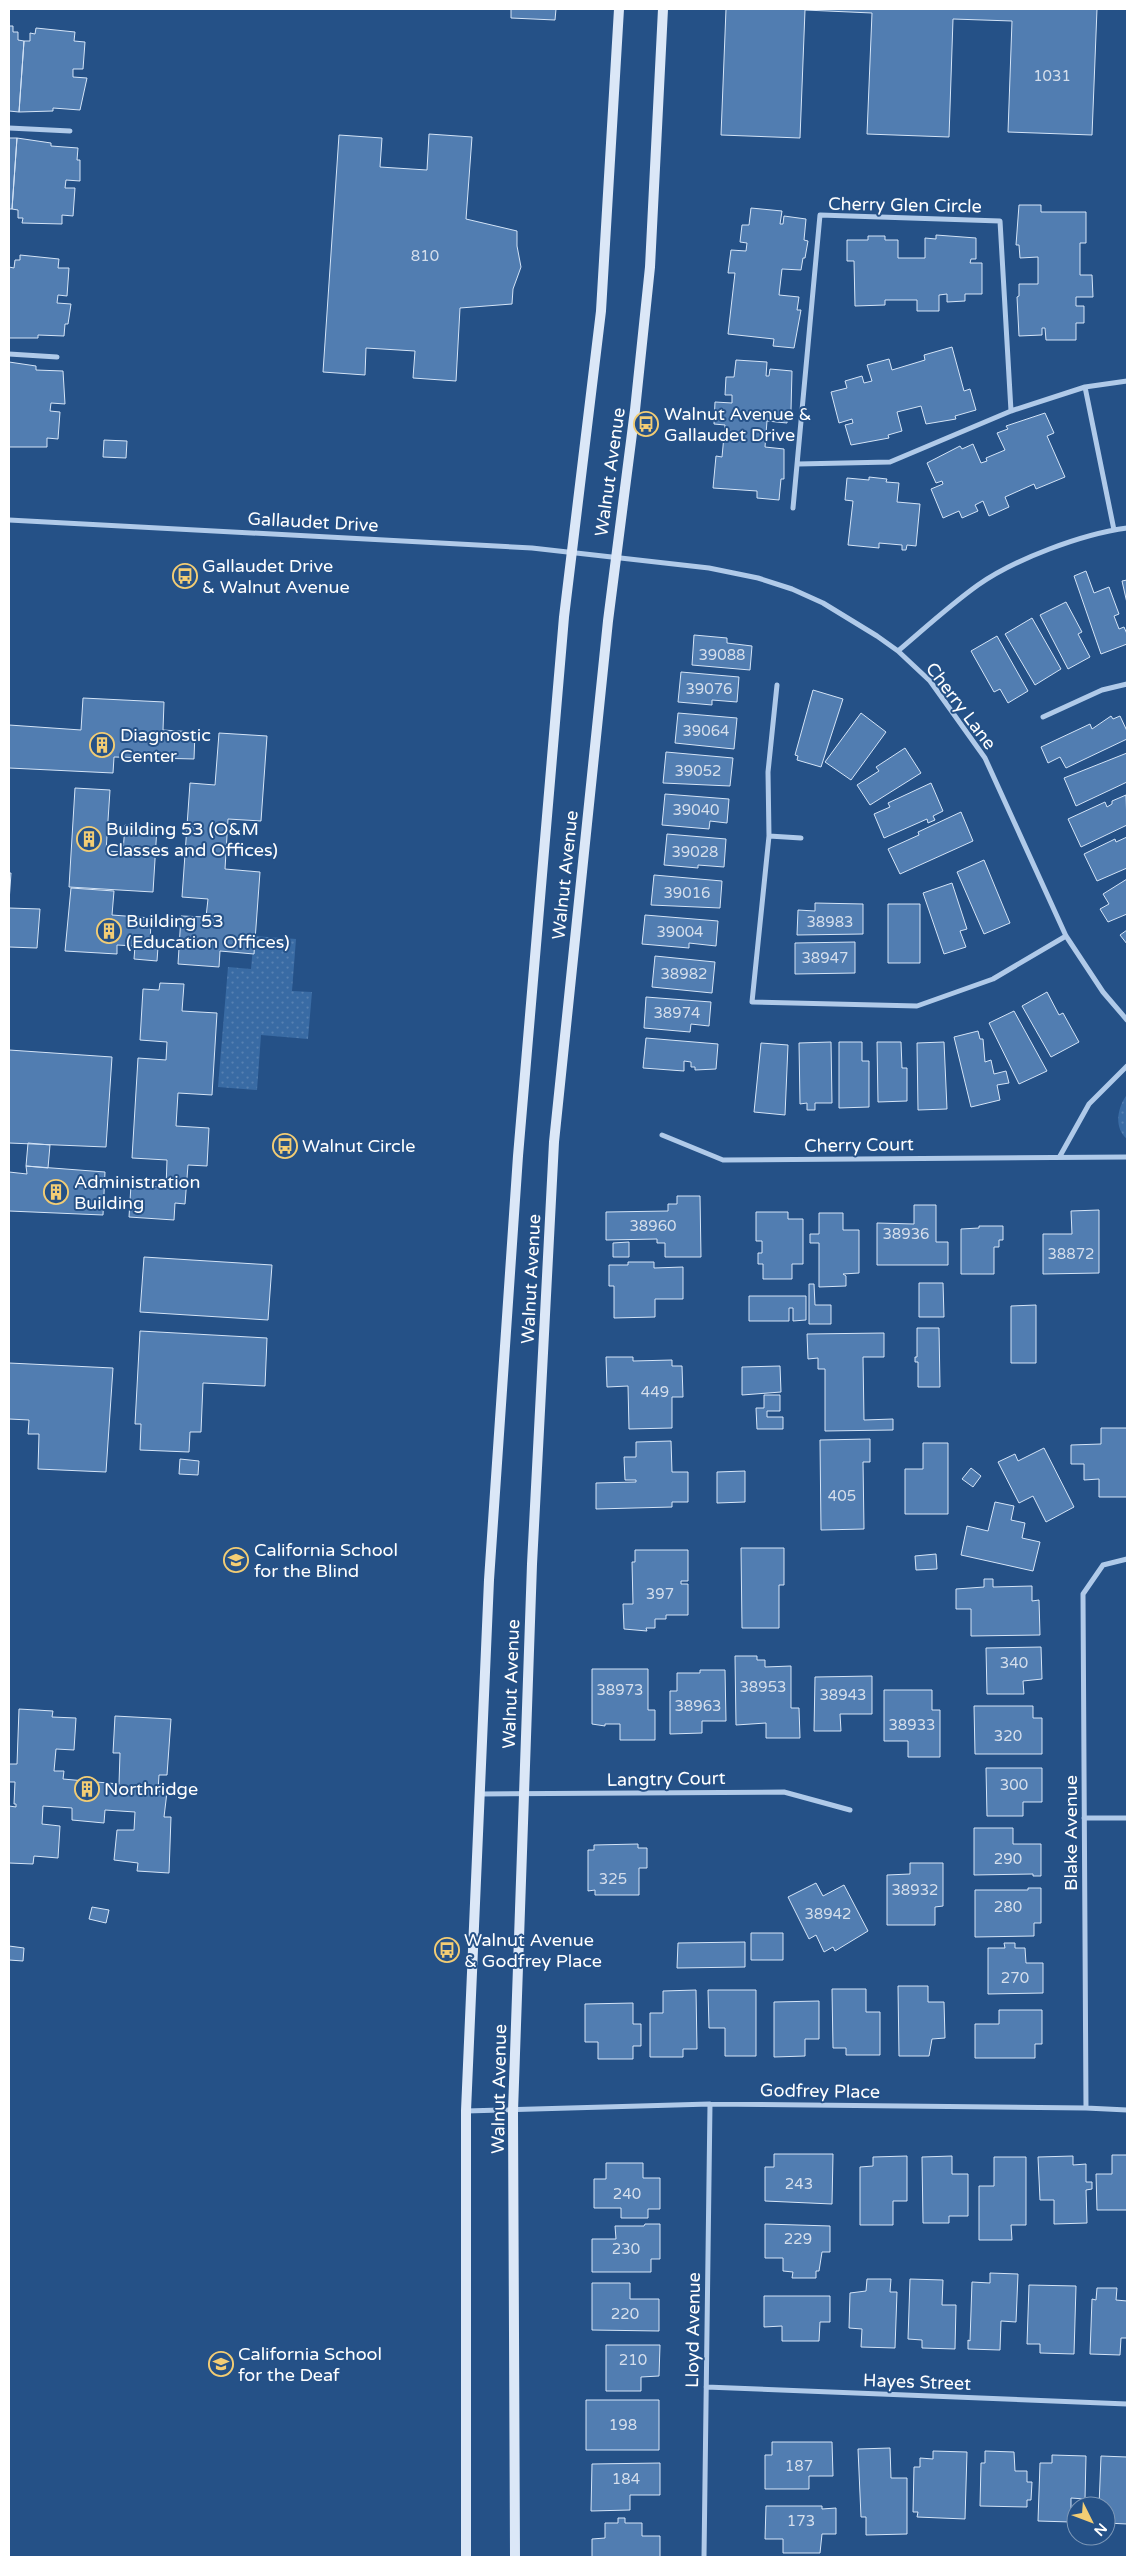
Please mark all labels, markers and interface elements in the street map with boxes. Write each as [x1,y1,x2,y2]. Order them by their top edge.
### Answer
house number: 1031 [1033,67,1071,85]
street label: Cherry Glen Circle [828,193,982,217]
house number: 810 [411,247,439,265]
place label: Walnut Avenue & Gallaudet Drive [664,403,812,446]
street label: Walnut Avenue [590,406,630,538]
bus stop icon: Walnut Avenue & Gallaudet Drive [633,411,659,437]
street label: Gallaudet Drive [247,508,379,536]
place label: Gallaudet Drive & Walnut Avenue [202,555,350,598]
bus stop icon: Gallaudet Drive & Walnut Avenue [172,563,198,589]
house number: 39088 [698,646,746,664]
street label: Cherry Lane [921,658,1001,754]
house number: 39076 [685,680,733,698]
house number: 39064 [682,722,730,740]
place label: Diagnostic Center [120,724,211,767]
building icon: Diagnostic Center [89,732,115,758]
house number: 39052 [674,762,722,780]
house number: 39040 [672,801,720,819]
street label: Walnut Avenue [547,809,583,941]
place label: Building 53 (O&M Classes and Offices) [106,818,278,861]
building icon: Building 53 (O&M Classes and Offices) [76,826,102,852]
house number: 39028 [671,843,719,861]
house number: 39016 [663,884,711,902]
place label: Building 53 (Education Offices) [126,910,290,953]
house number: 38983 [806,913,854,931]
building icon: Building 53 (Education Offices) [96,918,122,944]
house number: 39004 [656,923,704,941]
house number: 38947 [801,949,849,967]
house number: 38982 [660,965,708,983]
house number: 38974 [653,1004,701,1022]
bus stop icon: Walnut Circle [272,1133,298,1159]
street label: Cherry Court [804,1133,914,1157]
place label: Walnut Circle [302,1135,415,1157]
place label: Administration Building [74,1171,201,1214]
building icon: Administration Building [43,1179,69,1205]
street label: Walnut Avenue [517,1214,545,1344]
house number: 38960 [629,1217,677,1235]
house number: 38936 [882,1225,930,1243]
house number: 38872 [1047,1245,1095,1263]
house number: 449 [641,1383,669,1401]
house number: 405 [828,1487,856,1505]
place label: California School for the Blind [254,1539,398,1582]
school or university icon: California School for the Blind [223,1547,249,1573]
house number: 397 [646,1585,674,1603]
street label: Walnut Avenue [498,1619,524,1749]
house number: 340 [1000,1654,1028,1672]
house number: 38953 [739,1678,787,1696]
house number: 38973 [596,1681,644,1699]
house number: 38943 [819,1686,867,1704]
house number: 38963 [674,1697,722,1715]
house number: 38933 [888,1716,936,1734]
house number: 320 [994,1727,1022,1745]
street label: Langtry Court [606,1767,726,1791]
street label: Blake Avenue [1060,1775,1082,1891]
building icon: Northridge [74,1776,100,1802]
house number: 300 [1000,1776,1028,1794]
place label: Northridge [104,1778,198,1800]
house number: 290 [994,1850,1022,1868]
house number: 325 [599,1870,627,1888]
house number: 38932 [891,1881,939,1899]
house number: 280 [994,1898,1022,1916]
house number: 38942 [804,1905,852,1923]
place label: Walnut Avenue & Godfrey Place [464,1929,602,1972]
bus stop icon: Walnut Avenue & Godfrey Place [434,1937,460,1963]
house number: 270 [1001,1969,1029,1987]
street label: Walnut Avenue [487,2024,511,2154]
street label: Godfrey Place [760,2079,880,2103]
house number: 243 [785,2175,813,2193]
house number: 240 [613,2185,641,2203]
house number: 229 [784,2230,812,2248]
house number: 230 [612,2240,640,2258]
street label: Lloyd Avenue [681,2272,705,2388]
house number: 220 [611,2305,639,2323]
place label: California School for the Deaf [238,2343,382,2386]
school or university icon: California School for the Deaf [208,2351,234,2377]
house number: 210 [619,2351,647,2369]
street label: Hayes Street [863,2369,971,2395]
house number: 198 [609,2416,637,2434]
house number: 187 [785,2457,813,2475]
house number: 184 [612,2470,640,2488]
north arrow [1066,2496,1116,2546]
house number: 173 [787,2512,815,2530]
text: N [1090,2519,1110,2539]

